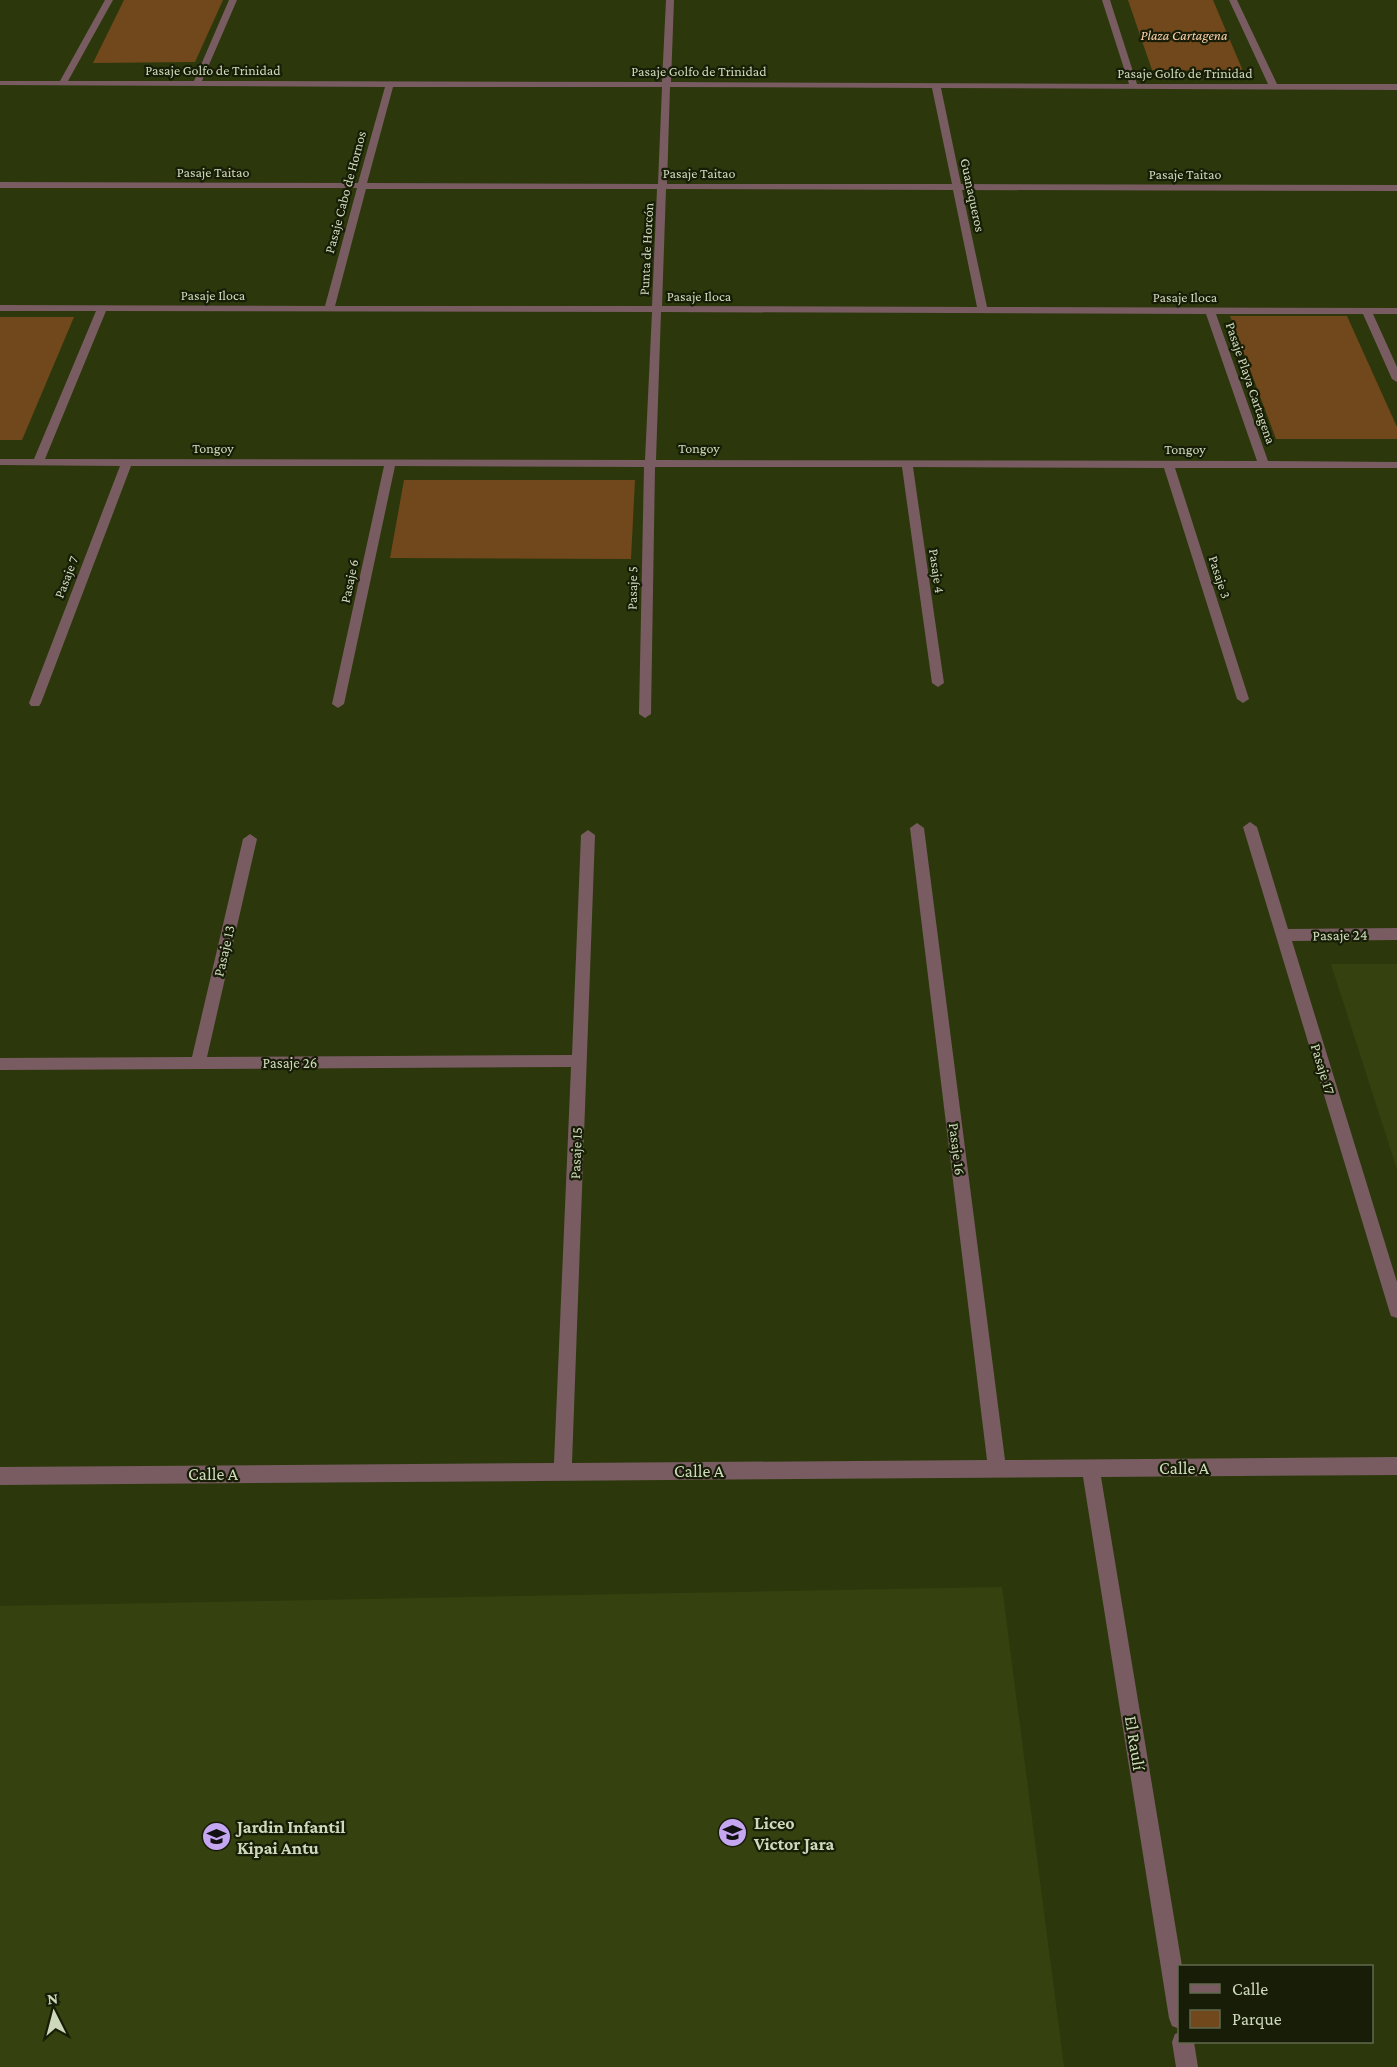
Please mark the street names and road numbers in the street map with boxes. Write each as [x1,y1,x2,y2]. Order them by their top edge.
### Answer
street label: Pasaje Golfo de Trinidad [145,62,281,79]
street label: Pasaje Golfo de Trinidad [631,63,767,80]
street label: Pasaje Golfo de Trinidad [1117,65,1253,82]
street label: Pasaje Cabo de Hornos [321,129,370,255]
street label: Guanaqueros [957,157,989,233]
street label: Pasaje Taitao [177,164,249,181]
street label: Pasaje Taitao [663,165,735,182]
street label: Pasaje Taitao [1149,166,1221,183]
street label: Punta de Horcón [636,202,656,296]
street label: Pasaje Iloca [181,287,246,304]
street label: Pasaje Iloca [667,288,732,305]
street label: Pasaje Iloca [1153,289,1218,306]
street label: Pasaje Playa Cartagena [1222,320,1279,447]
street label: Tongoy [192,440,234,456]
street label: Tongoy [678,440,720,456]
street label: Tongoy [1164,441,1206,457]
street label: Pasaje 4 [925,548,948,594]
street label: Pasaje 7 [51,553,82,601]
street label: Pasaje 3 [1205,554,1234,601]
street label: Pasaje 6 [337,558,362,605]
street label: Pasaje 5 [624,566,641,610]
street label: Pasaje 13 [210,924,239,978]
street label: Pasaje 24 [1312,927,1368,944]
street label: Pasaje 17 [1307,1042,1338,1097]
street label: Pasaje 26 [263,1055,317,1072]
street label: Pasaje 16 [945,1122,968,1176]
street label: Pasaje 15 [567,1127,586,1179]
street label: Calle A [1159,1458,1210,1478]
street label: Calle A [674,1461,725,1481]
street label: Calle A [188,1464,239,1484]
street label: El Raulí [1121,1714,1149,1773]

